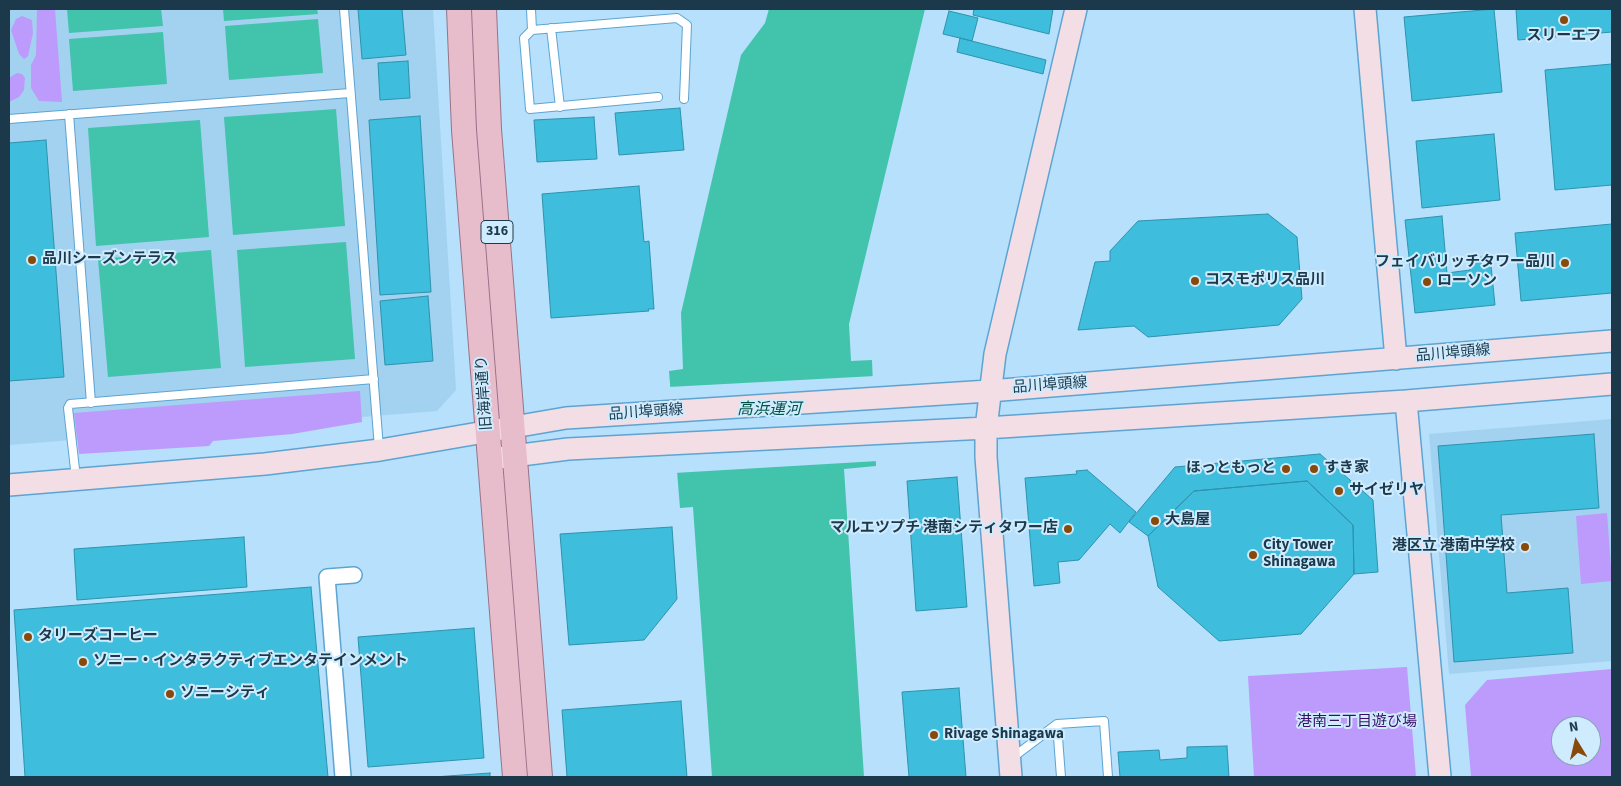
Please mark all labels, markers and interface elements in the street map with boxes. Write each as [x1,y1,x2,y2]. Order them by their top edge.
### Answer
marker: スリーエフ [1558,14,1570,26]
place label: スリーエフ [1527,28,1601,46]
road number: 316 [481,220,513,243]
place label: 品川シーズンテラス [42,251,177,269]
marker: 品川シーズンテラス [26,254,38,266]
place label: フェイバリッチタワー品川 [1375,254,1555,272]
marker: フェイバリッチタワー品川 [1559,257,1571,269]
place label: コスモポリス品川 [1205,272,1325,290]
place label: ローソン [1437,273,1497,291]
marker: コスモポリス品川 [1189,275,1201,287]
marker: ローソン [1421,276,1433,288]
street label: 品川埠頭線 [1415,342,1491,366]
street label: 旧海岸通り [473,355,497,431]
street label: 品川埠頭線 [1012,374,1088,398]
water label: 高浜運河 [737,400,801,420]
street label: 品川埠頭線 [608,401,684,425]
place label: ほっともっと [1186,460,1276,478]
place label: すき家 [1324,460,1369,478]
marker: ほっともっと [1280,463,1292,475]
marker: すき家 [1308,463,1320,475]
place label: サイゼリヤ [1349,482,1424,500]
marker: サイゼリヤ [1333,485,1345,497]
place label: 大島屋 [1165,512,1210,530]
marker: 大島屋 [1149,515,1161,527]
place label: マルエツプチ 港南シティタワー店 [830,520,1058,538]
marker: マルエツプチ 港南シティタワー店 [1062,523,1074,535]
place label: City Tower Shinagawa [1263,537,1336,572]
place label: 港区立 港南中学校 [1392,538,1515,556]
marker: 港区立 港南中学校 [1519,541,1531,553]
marker: City Tower Shinagawa [1247,549,1259,561]
place label: タリーズコーヒー [38,628,158,646]
marker: タリーズコーヒー [22,631,34,643]
place label: ソニー・インタラクティブエンタテインメント [93,653,408,671]
marker: ソニー・インタラクティブエンタテインメント [77,656,89,668]
place label: ソニーシティ [180,685,270,703]
marker: ソニーシティ [164,688,176,700]
park label: 港南三丁目遊び場 [1297,714,1417,732]
north arrow [1551,716,1601,766]
text: N [1568,717,1580,738]
place label: Rivage Shinagawa [944,726,1064,744]
marker: Rivage Shinagawa [928,729,940,741]

